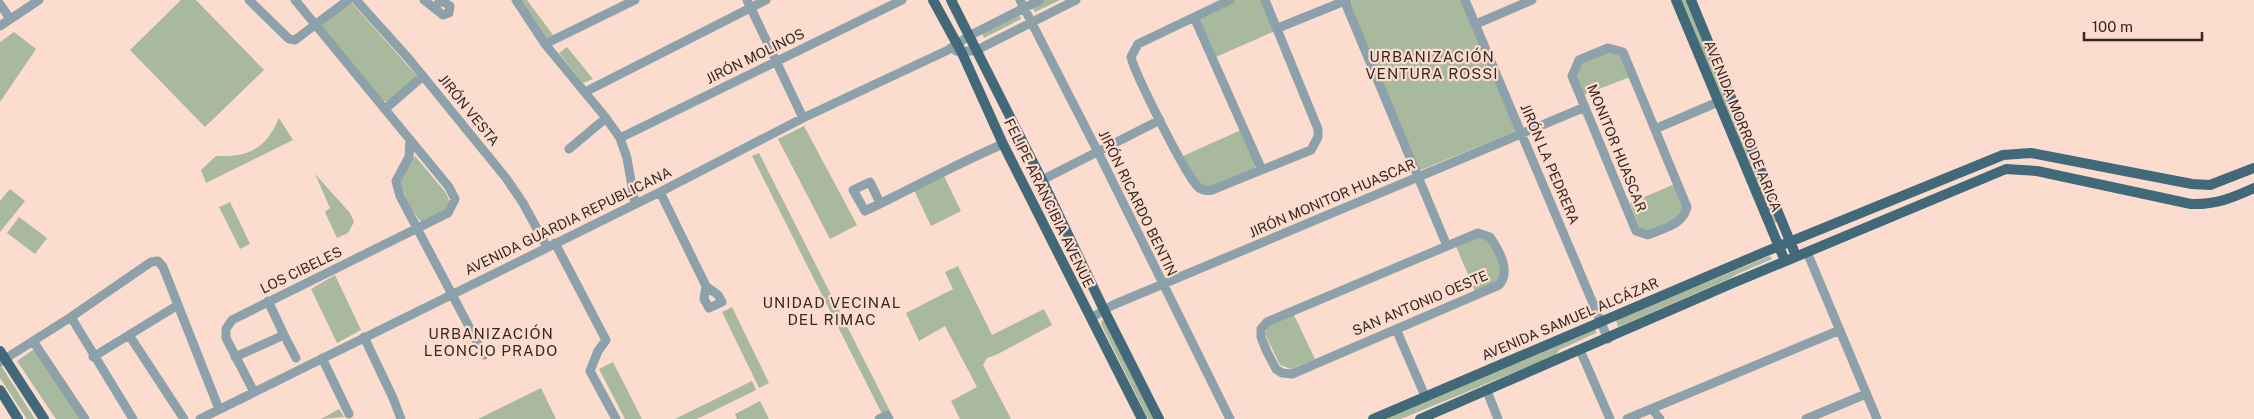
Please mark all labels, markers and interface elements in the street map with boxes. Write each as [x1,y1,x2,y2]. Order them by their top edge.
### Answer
scale bar [2084,10,2202,42]
text: 100 m [2092,18,2133,35]
street label: JIRÓN MOLINOS [702,23,807,87]
street label: AVENIDA MORRO DE ARICA [1701,38,1785,214]
district label: URBANIZACIÓN VENTURA ROSSI [1365,47,1499,82]
street label: JIRÓN VESTA [435,70,504,149]
street label: MONITOR HUASCAR [1584,82,1650,214]
street label: JIRÓN LA PEDRERA [1517,100,1585,227]
street label: FELIPE ARANCIBIA AVENUE [1001,116,1097,290]
street label: JIRÓN RICARDO BENTIN [1096,127,1182,279]
street label: JIRÓN MONITOR HUASCAR [1246,154,1418,240]
street label: AVENIDA GUARDIA REPUBLICANA [462,164,674,278]
street label: LOS CIBELES [258,243,344,297]
street label: SAN ANTONIO OESTE [1350,267,1490,339]
street label: AVENIDA SAMUEL ALCÁZAR [1479,273,1661,364]
district label: UNIDAD VECINAL DEL RIMAC [763,294,901,328]
district label: URBANIZACIÓN LEONCIO PRADO [424,324,558,359]

